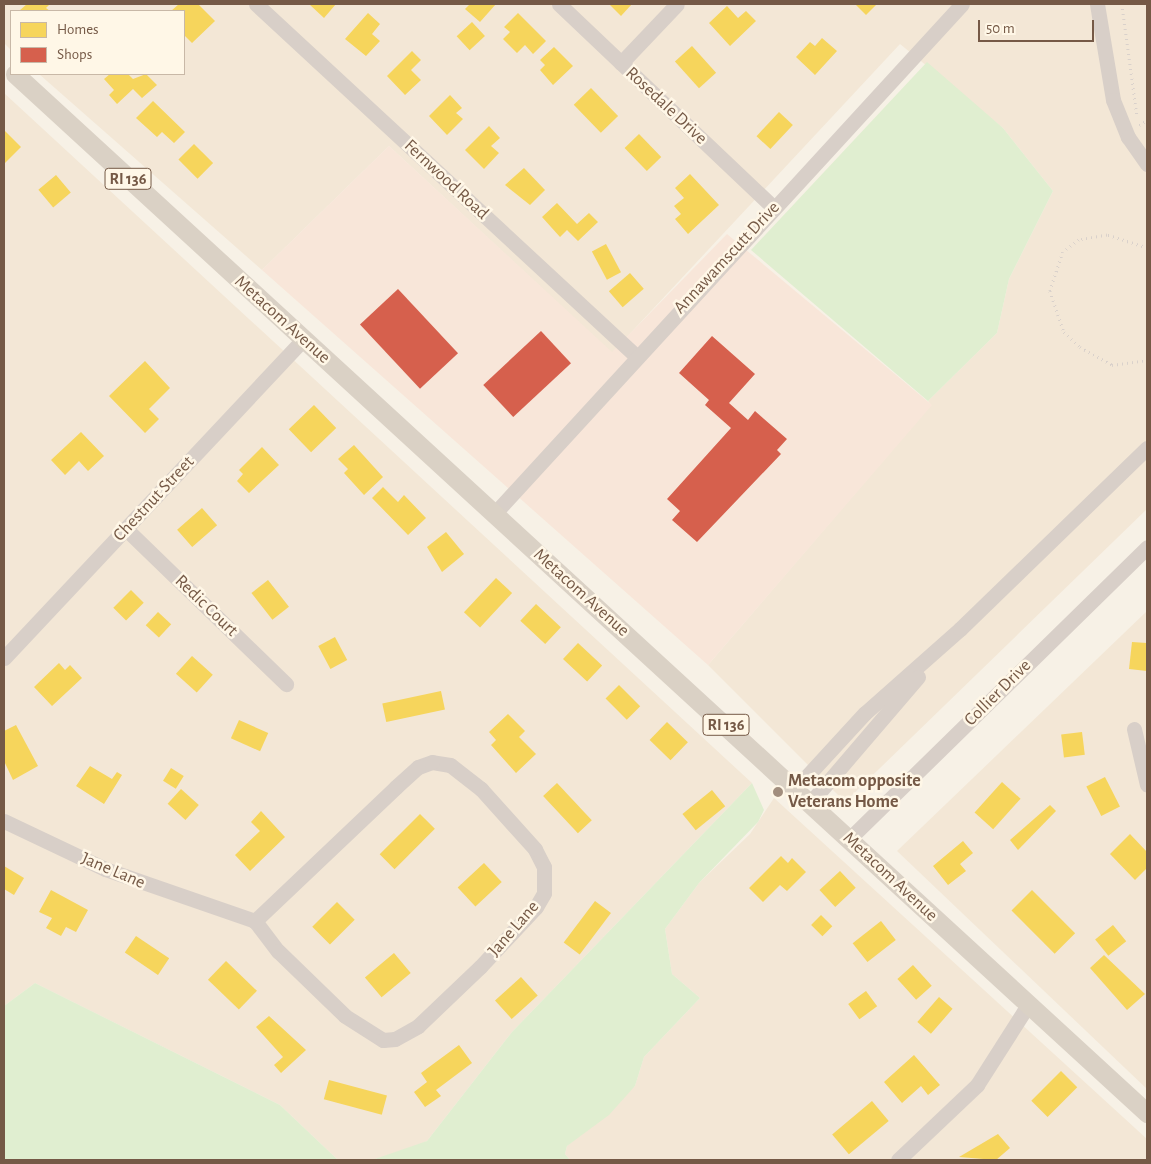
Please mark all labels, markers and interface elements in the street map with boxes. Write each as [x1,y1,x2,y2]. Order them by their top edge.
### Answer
legend [10,10,185,75]
scale bar [981,10,1097,42]
text: 50 m [986,21,1015,36]
text: Homes [57,22,99,37]
text: Shops [57,47,92,62]
street label: Rosedale Drive [621,63,711,149]
street label: Fernwood Road [399,135,493,225]
road number: RI 136 [104,165,152,192]
street label: Annawamscutt Drive [669,197,785,319]
street label: Metacom Avenue [230,271,334,369]
street label: Chestnut Street [109,452,199,546]
street label: Metacom Avenue [529,544,633,642]
street label: Redic Court [170,571,242,641]
street label: Collier Drive [960,655,1036,731]
road number: RI 136 [702,712,750,738]
place label: Metacom opposite Veterans Home [788,771,921,814]
marker: Metacom opposite Veterans Home [772,786,784,798]
street label: Metacom Avenue [838,828,942,926]
street label: Jane Lane [78,848,148,894]
street label: Jane Lane [484,897,544,961]

